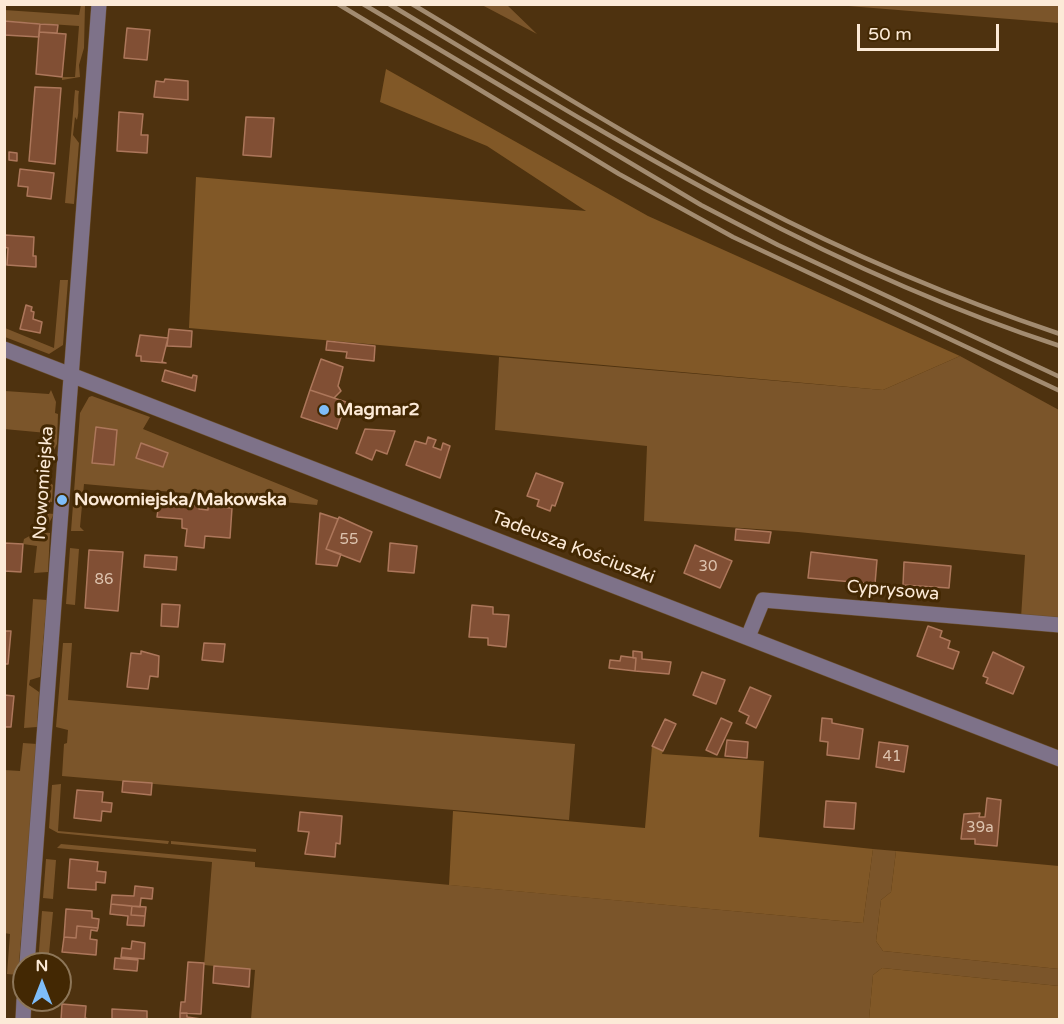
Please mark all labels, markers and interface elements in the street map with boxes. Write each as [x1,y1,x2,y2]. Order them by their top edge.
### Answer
scale bar [860,12,1002,50]
text: 50 m [868,23,912,45]
place label: Magmar2 [336,399,420,421]
marker: Magmar2 [317,403,331,417]
street label: Nowomiejska [29,425,59,541]
place label: Nowomiejska/Makowska [74,489,287,511]
marker: Nowomiejska/Makowska [55,493,69,507]
street label: Tadeusza Kościuszki [488,507,658,589]
house number: 55 [340,531,358,549]
house number: 30 [699,558,717,576]
house number: 86 [95,571,113,589]
street label: Cyprysowa [846,576,940,606]
house number: 41 [883,748,901,766]
house number: 39a [966,819,994,837]
north arrow [12,952,72,1012]
text: N [36,956,48,976]

